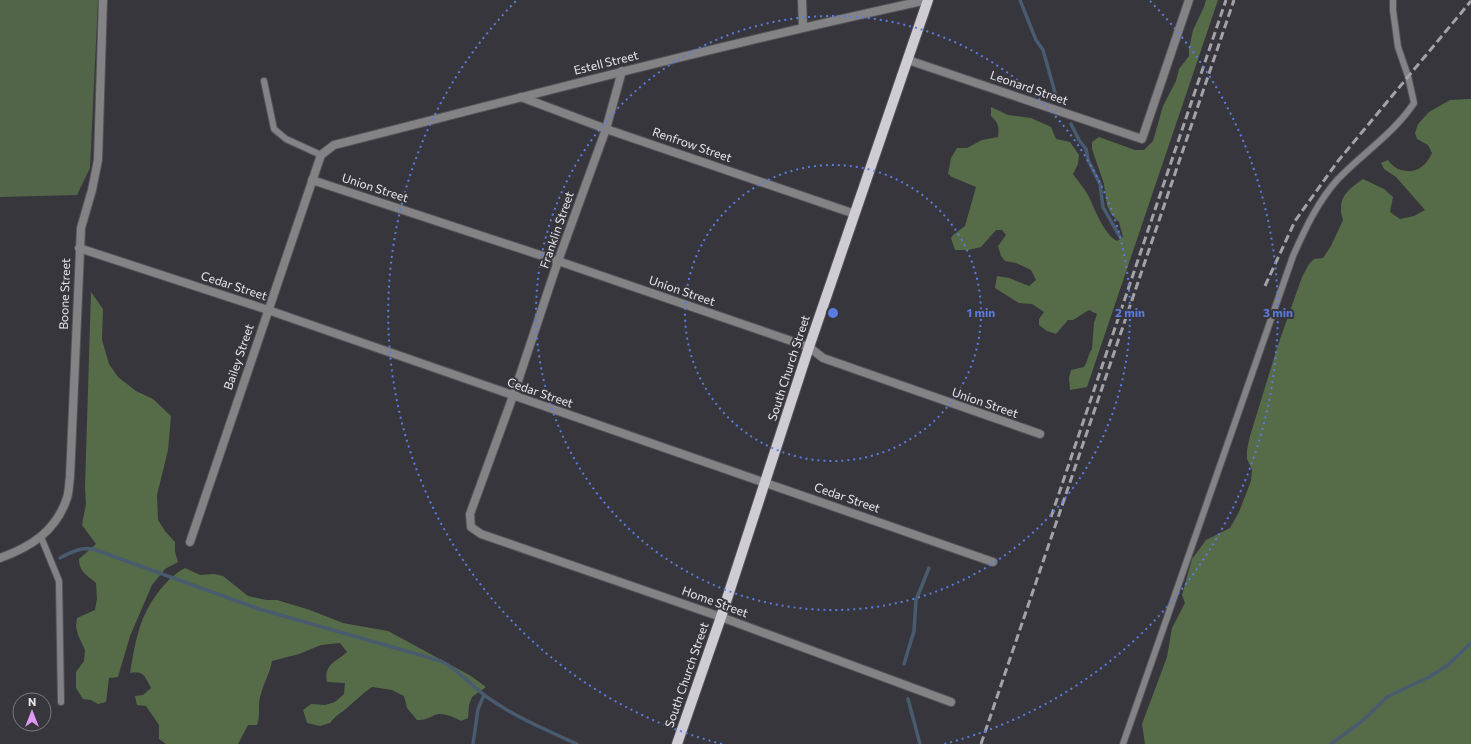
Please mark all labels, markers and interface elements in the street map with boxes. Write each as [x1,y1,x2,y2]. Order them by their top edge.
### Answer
street label: Estell Street [572,47,640,77]
street label: Leonard Street [989,67,1070,107]
street label: Renfrow Street [651,124,734,164]
street label: Union Street [340,170,410,204]
street label: Franklin Street [536,189,576,270]
street label: Boone Street [56,258,72,330]
street label: Cedar Street [199,268,269,302]
street label: Union Street [647,272,717,308]
text: 1 min [967,305,995,319]
text: 2 min [1115,305,1145,319]
text: 3 min [1263,305,1293,319]
centre of rings [826,306,840,320]
street label: South Church Street [764,313,812,422]
street label: Bailey Street [220,322,256,391]
street label: Cedar Street [506,374,575,410]
street label: Union Street [950,384,1020,420]
street label: Cedar Street [813,479,882,515]
street label: Home Street [680,583,750,619]
street label: South Church Street [661,620,711,729]
north arrow [12,692,52,732]
text: N [28,695,36,708]

